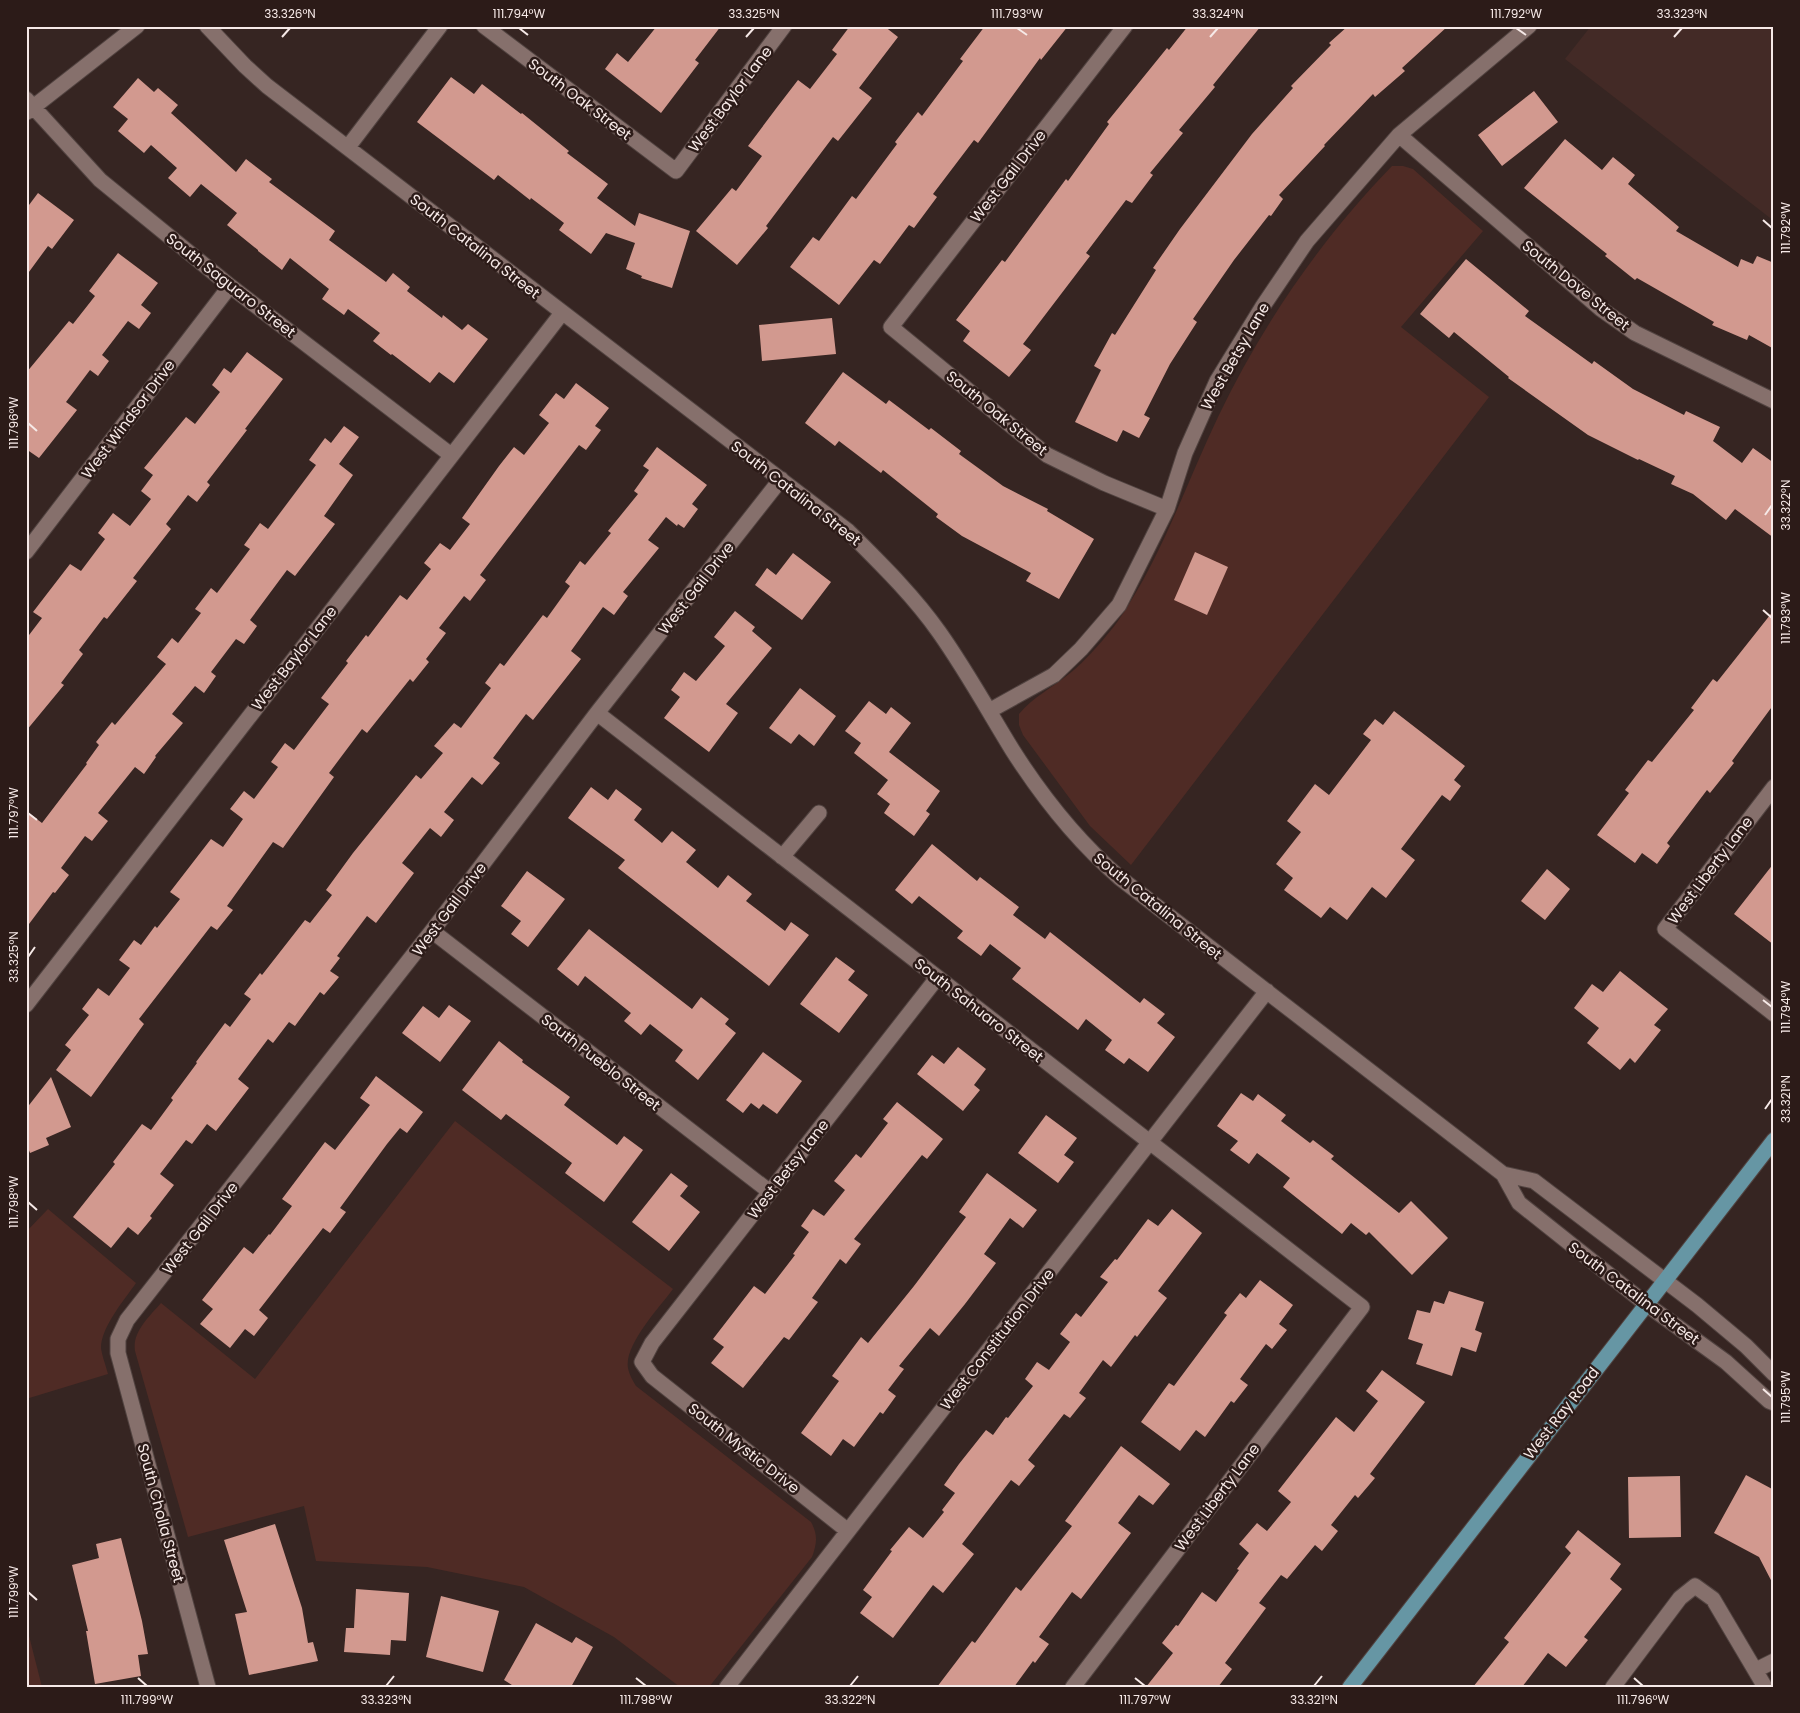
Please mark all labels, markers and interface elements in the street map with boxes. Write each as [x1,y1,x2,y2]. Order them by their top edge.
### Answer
text: 33.326°N [264,5,316,22]
text: 111.794°W [493,5,545,22]
text: 33.325°N [728,5,780,22]
text: 111.793°W [991,5,1043,22]
text: 33.324°N [1192,5,1244,22]
text: 111.792°W [1490,5,1542,22]
text: 33.323°N [1656,5,1708,22]
street label: West Baylor Lane [683,42,777,156]
street label: South Oak Street [524,53,636,145]
street label: West Gail Drive [965,125,1051,227]
street label: South Catalina Street [406,189,544,303]
text: 111.792°W [1777,202,1794,254]
street label: South Saguaro Street [162,228,300,342]
street label: South Dove Street [1518,235,1634,335]
street label: West Betsy Lane [1196,298,1274,414]
street label: West Windsor Drive [76,355,180,483]
street label: South Oak Street [942,366,1052,460]
text: 111.796°W [5,397,22,449]
street label: South Catalina Street [727,436,865,550]
text: 33.322°N [1777,480,1794,530]
street label: West Gail Drive [653,537,739,639]
text: 111.793°W [1777,592,1794,644]
street label: West Baylor Lane [246,601,342,715]
text: 111.797°W [5,787,22,839]
street label: West Liberty Lane [1663,812,1757,928]
street label: South Catalina Street [1089,848,1227,964]
street label: West Gail Drive [407,858,491,960]
text: 33.325°N [5,931,22,983]
street label: South Sahuaro Street [910,953,1048,1067]
text: 111.794°W [1777,981,1794,1033]
street label: South Pueblo Street [537,1009,665,1115]
text: 33.321°N [1777,1075,1794,1123]
street label: West Betsy Lane [742,1115,834,1223]
text: 111.798°W [5,1176,22,1228]
street label: West Gail Drive [157,1177,243,1279]
street label: South Catalina Street [1564,1237,1704,1349]
street label: West Constitution Drive [935,1264,1059,1414]
street label: West Ray Road [1518,1362,1604,1464]
text: 111.795°W [1777,1371,1794,1423]
street label: South Mystic Drive [684,1398,804,1498]
street label: West Liberty Lane [1170,1439,1264,1555]
street label: South Cholla Street [132,1441,190,1585]
text: 111.799°W [5,1566,22,1618]
text: 111.799°W [121,1691,173,1708]
text: 33.323°N [360,1691,412,1708]
text: 111.798°W [620,1691,672,1708]
text: 33.322°N [825,1691,875,1708]
text: 111.797°W [1119,1691,1171,1708]
text: 33.321°N [1290,1691,1338,1708]
text: 111.796°W [1617,1691,1669,1708]

